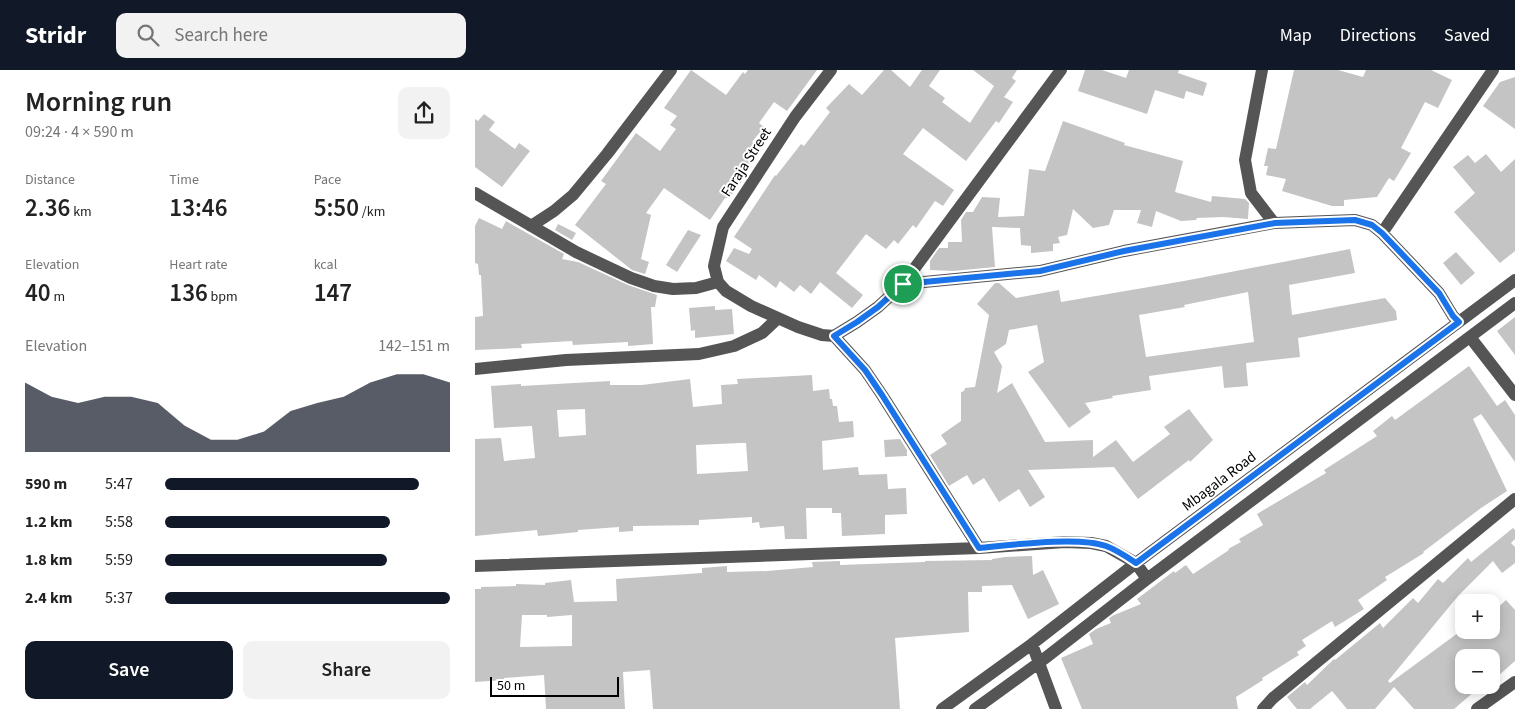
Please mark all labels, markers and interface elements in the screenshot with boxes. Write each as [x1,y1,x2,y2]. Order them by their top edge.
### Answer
search box [116,13,466,58]
text: Stridr [25,18,86,53]
icon: search [134,21,162,49]
text: Search here [174,22,268,49]
text: Map [1280,23,1312,48]
text: Directions [1340,23,1416,48]
text: Saved [1444,23,1490,48]
text: Morning run [25,82,172,122]
button: share [398,87,450,139]
text: 09:24 · 4 × 590 m [25,121,134,143]
street label: Faraja Street [716,124,777,201]
text: Distance [25,170,75,190]
text: Time [169,170,199,190]
text: Pace [314,170,341,190]
text: 2.36 [25,190,70,226]
text: 13:46 [169,190,228,226]
text: 5:50 [314,190,359,226]
text: km [70,202,92,222]
text: /km [359,202,385,222]
text: Elevation [25,255,80,275]
text: Heart rate [169,255,228,275]
text: kcal [314,255,337,275]
pin [882,263,924,305]
icon: arrive [889,270,917,298]
text: 40 [25,275,51,311]
text: 136 [169,275,208,311]
text: 147 [314,275,352,311]
text: m [51,287,65,307]
text: bpm [208,287,238,307]
text: Elevation [25,335,87,357]
text: 142–151 m [378,335,450,357]
street label: Mbagala Road [1178,447,1261,516]
text: 590 m [25,473,67,495]
text: 5:47 [105,473,133,495]
text: 1.2 km [25,511,72,533]
text: 5:58 [105,511,133,533]
text: 1.8 km [25,549,72,571]
text: 5:59 [105,549,133,571]
text: 2.4 km [25,587,72,609]
text: 5:37 [105,587,133,609]
map controls [1455,594,1500,694]
button: + [1455,594,1500,639]
button: Save [25,641,233,699]
button: Share [243,641,450,699]
button: − [1455,649,1500,694]
scale bar [490,674,619,697]
text: 50 m [497,676,525,696]

